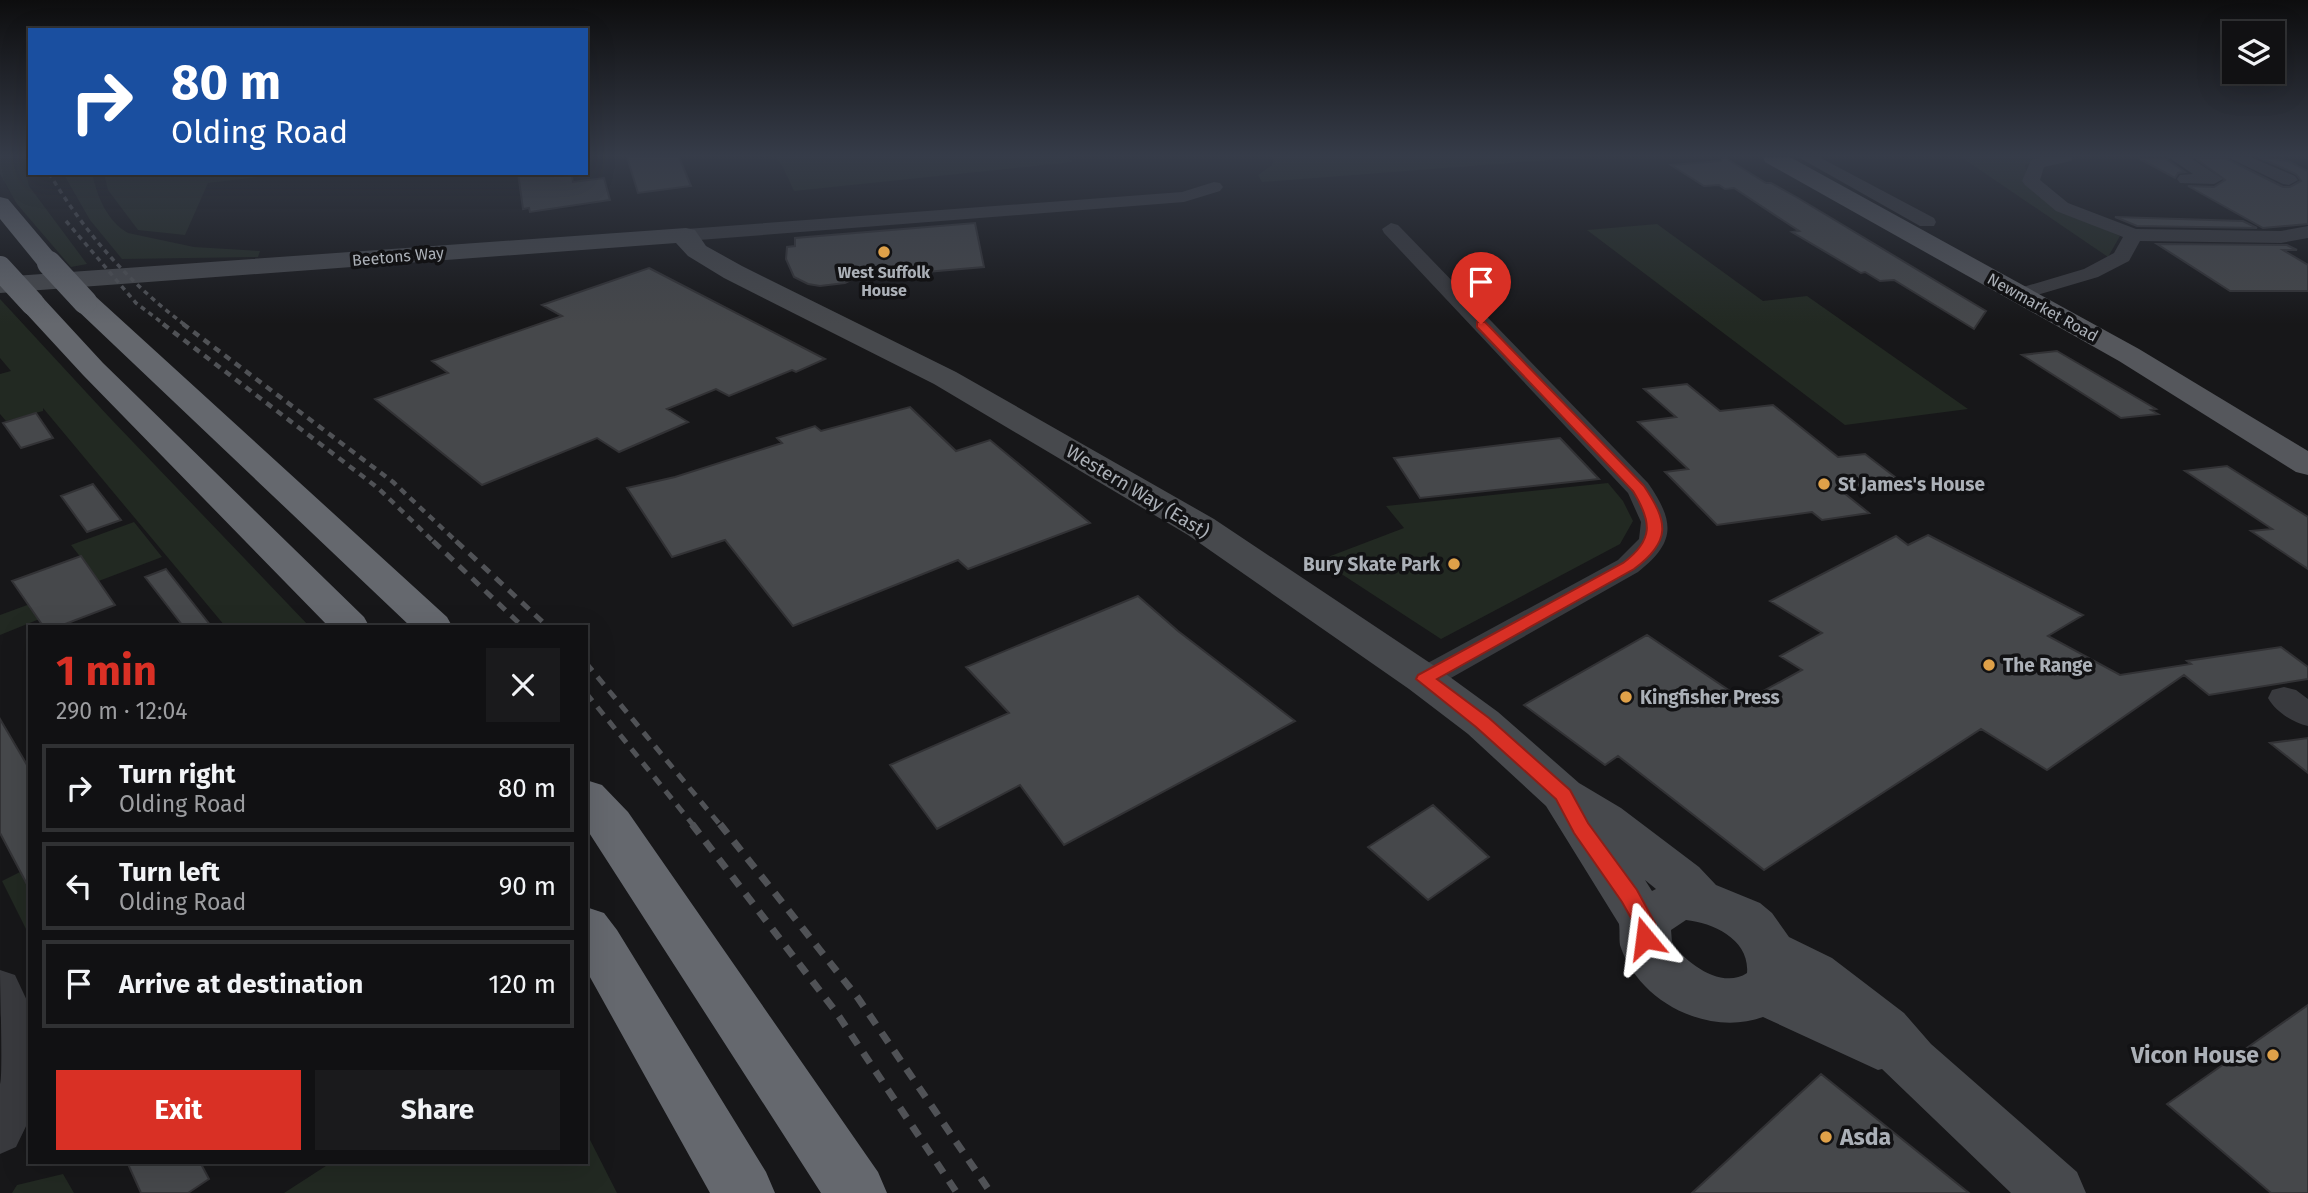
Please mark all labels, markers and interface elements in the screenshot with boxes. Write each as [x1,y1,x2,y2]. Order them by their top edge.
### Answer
map controls [2222,21,2285,84]
button: layers [2222,21,2285,84]
text: 80 m [171,53,281,112]
icon: right [56,56,147,147]
text: Olding Road [171,113,348,151]
street label: Beetons Way [351,243,445,270]
marker: West Suffolk House [876,244,892,260]
pin [1451,252,1511,324]
place label: West Suffolk House [838,263,930,300]
icon: arrive [1462,263,1500,301]
street label: Newmarket Road [1984,269,2101,346]
street label: Western Way (East) [1062,440,1213,543]
place label: St James's House [1838,473,1985,496]
marker: St James's House [1816,476,1832,492]
place label: Bury Skate Park [1303,553,1441,576]
marker: Bury Skate Park [1446,556,1462,572]
text: 1 min [56,646,157,696]
button: close [486,648,560,722]
place label: The Range [2003,654,2093,677]
marker: The Range [1981,657,1997,673]
place label: Kingfisher Press [1640,686,1780,709]
marker: Kingfisher Press [1618,689,1634,705]
text: 290 m · 12:04 [56,697,188,725]
text: Turn right [119,759,236,790]
icon: right [60,769,98,807]
text: 80 m [498,773,556,804]
text: Olding Road [119,790,246,818]
text: Turn left [119,857,220,888]
icon: left [60,867,98,905]
text: 90 m [499,871,556,902]
text: Olding Road [119,888,246,916]
position arrow [1608,901,1682,975]
icon: arrive [60,965,98,1003]
text: Arrive at destination [119,969,363,1000]
text: 120 m [488,969,556,1000]
place label: Vicon House [2130,1041,2259,1069]
marker: Vicon House [2265,1047,2281,1063]
button: Exit [56,1070,301,1150]
button: Share [315,1070,560,1150]
place label: Asda [1839,1123,1891,1151]
marker: Asda [1818,1129,1834,1145]

